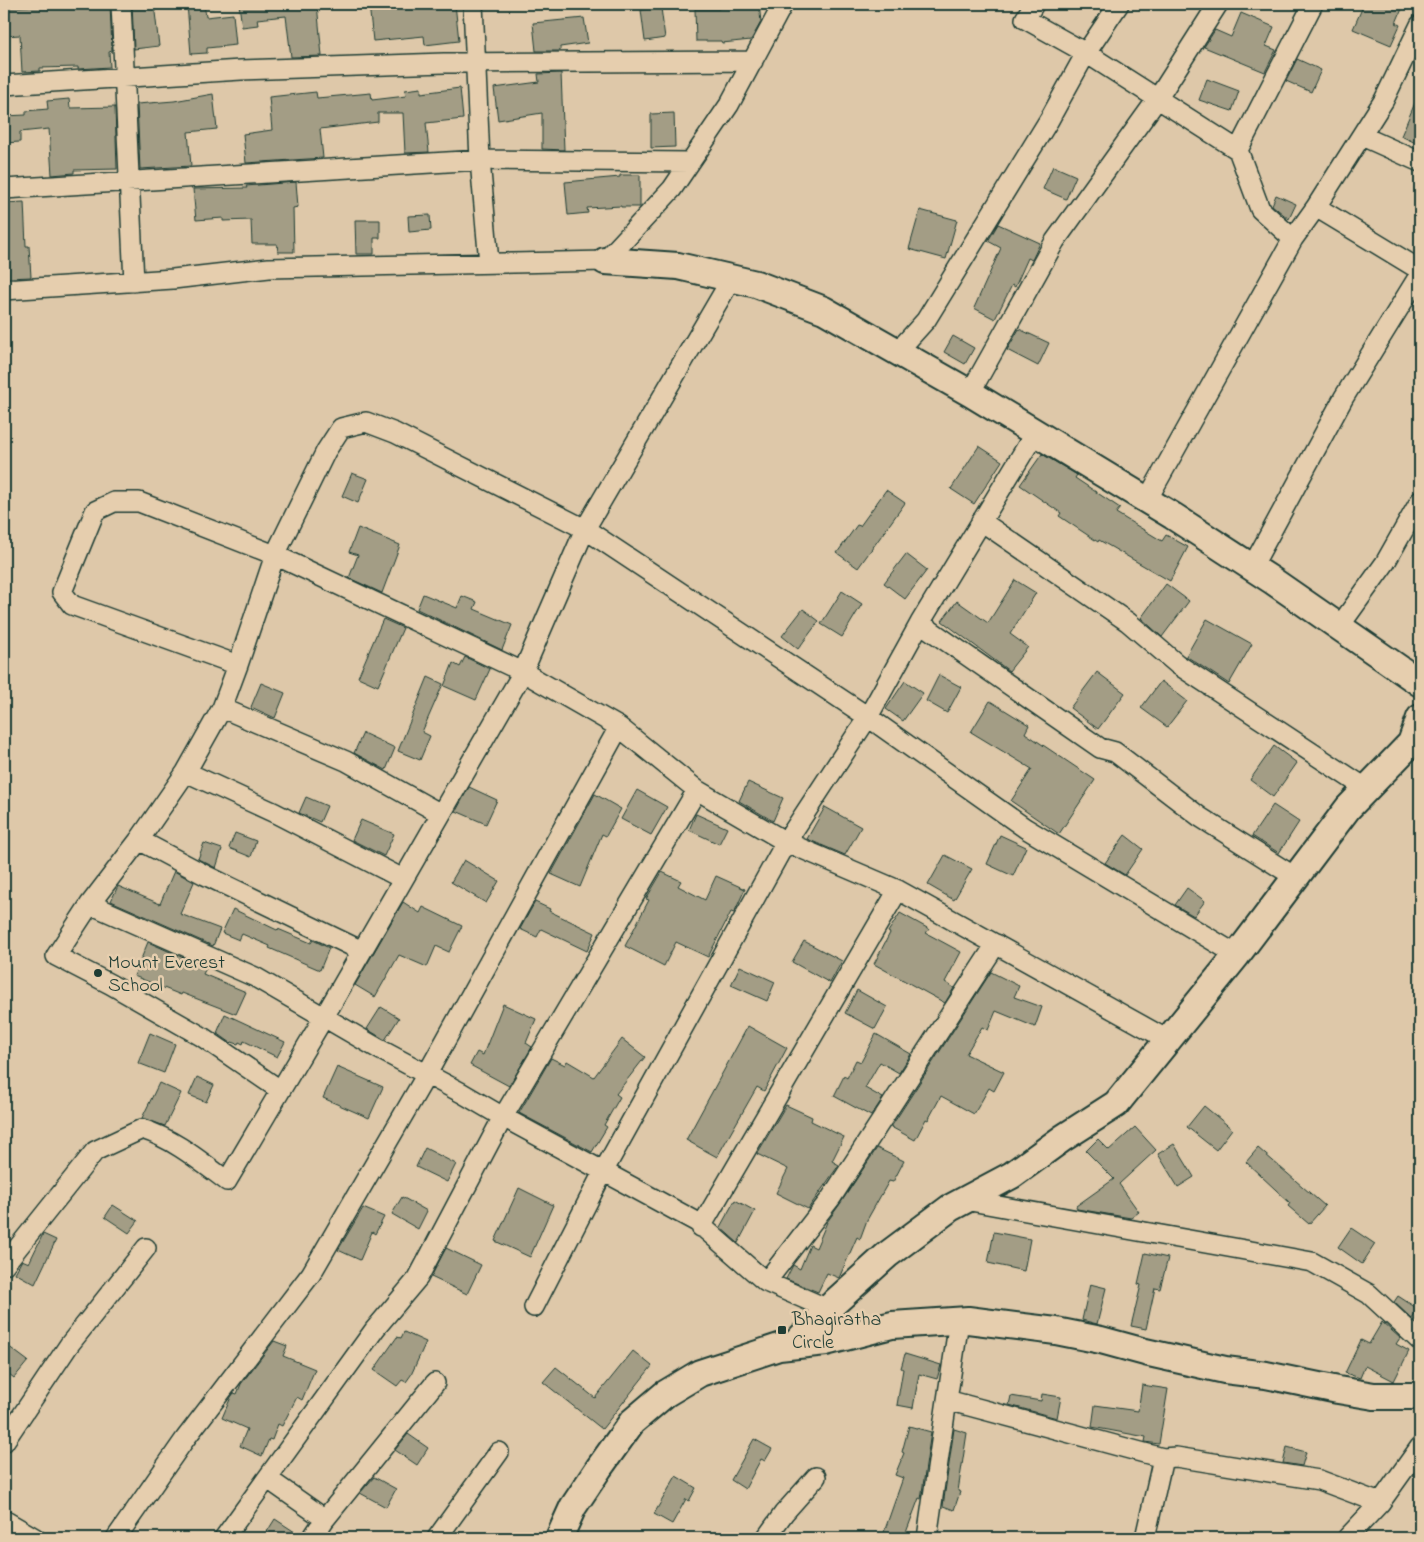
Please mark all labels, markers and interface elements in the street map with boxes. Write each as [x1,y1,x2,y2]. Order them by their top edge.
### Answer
place label: Mount Everest School [108,949,225,1001]
marker: Mount Everest School [92,967,104,979]
place label: Bhagiratha Circle [791,1306,881,1358]
marker: Bhagiratha Circle [776,1324,788,1336]

